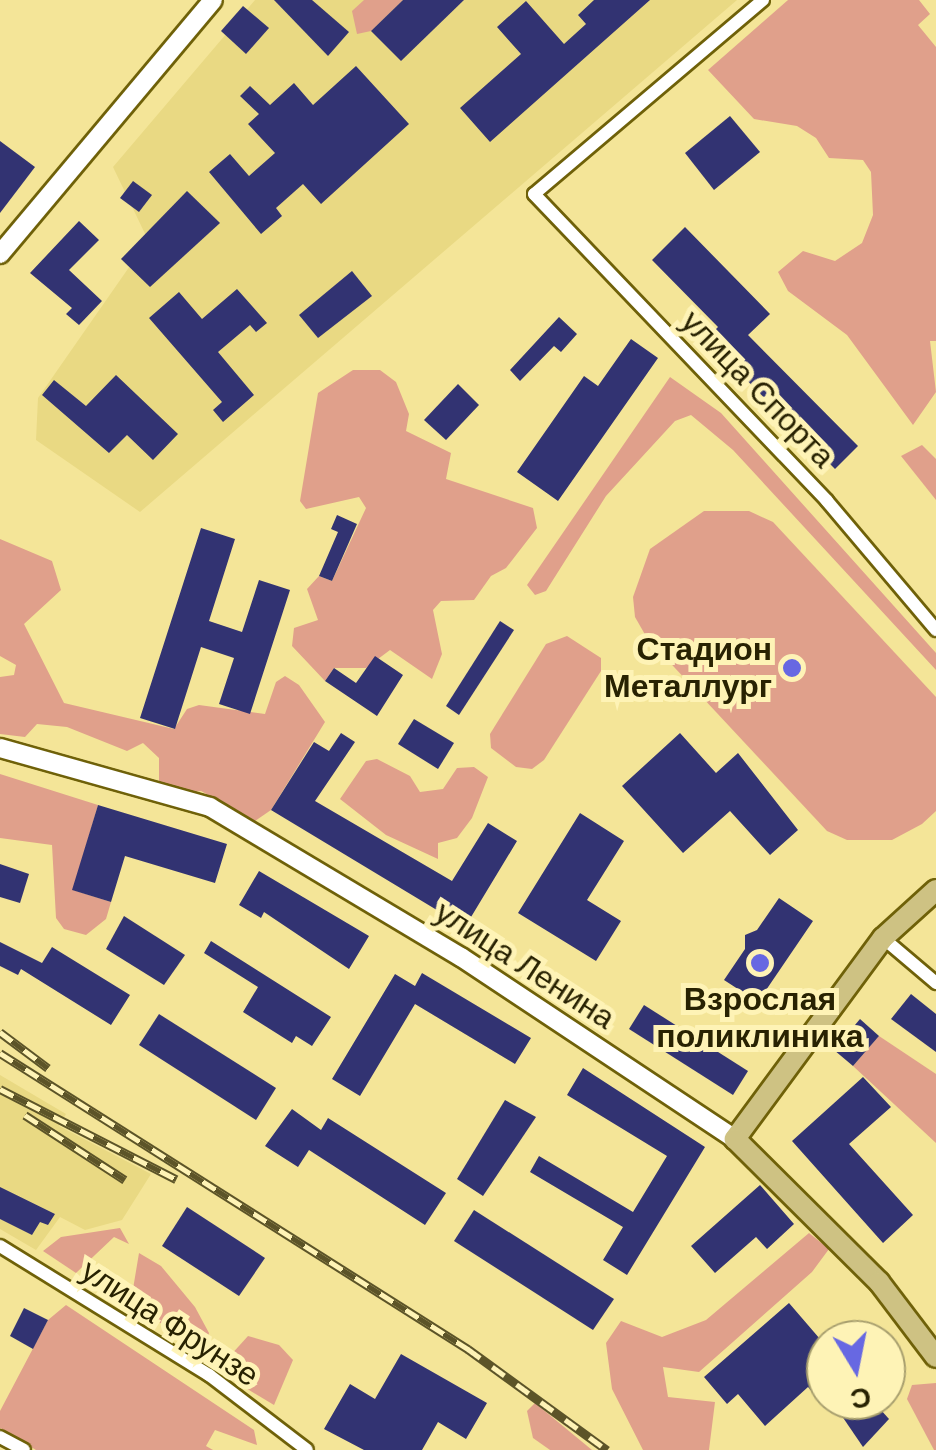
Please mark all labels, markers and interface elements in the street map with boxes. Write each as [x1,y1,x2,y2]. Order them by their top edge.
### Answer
street label: улица Спорта [673,302,843,476]
place label: Стадион Металлург [604,631,772,706]
marker: Стадион Металлург [781,657,803,679]
street label: улица Ленина [428,893,622,1037]
marker: Взрослая поликлиника [747,950,773,976]
place label: Взрослая поликлиника [656,981,864,1056]
street label: улица Фрунзе [74,1251,266,1395]
north arrow [806,1320,906,1420]
text: С [848,1378,874,1418]

